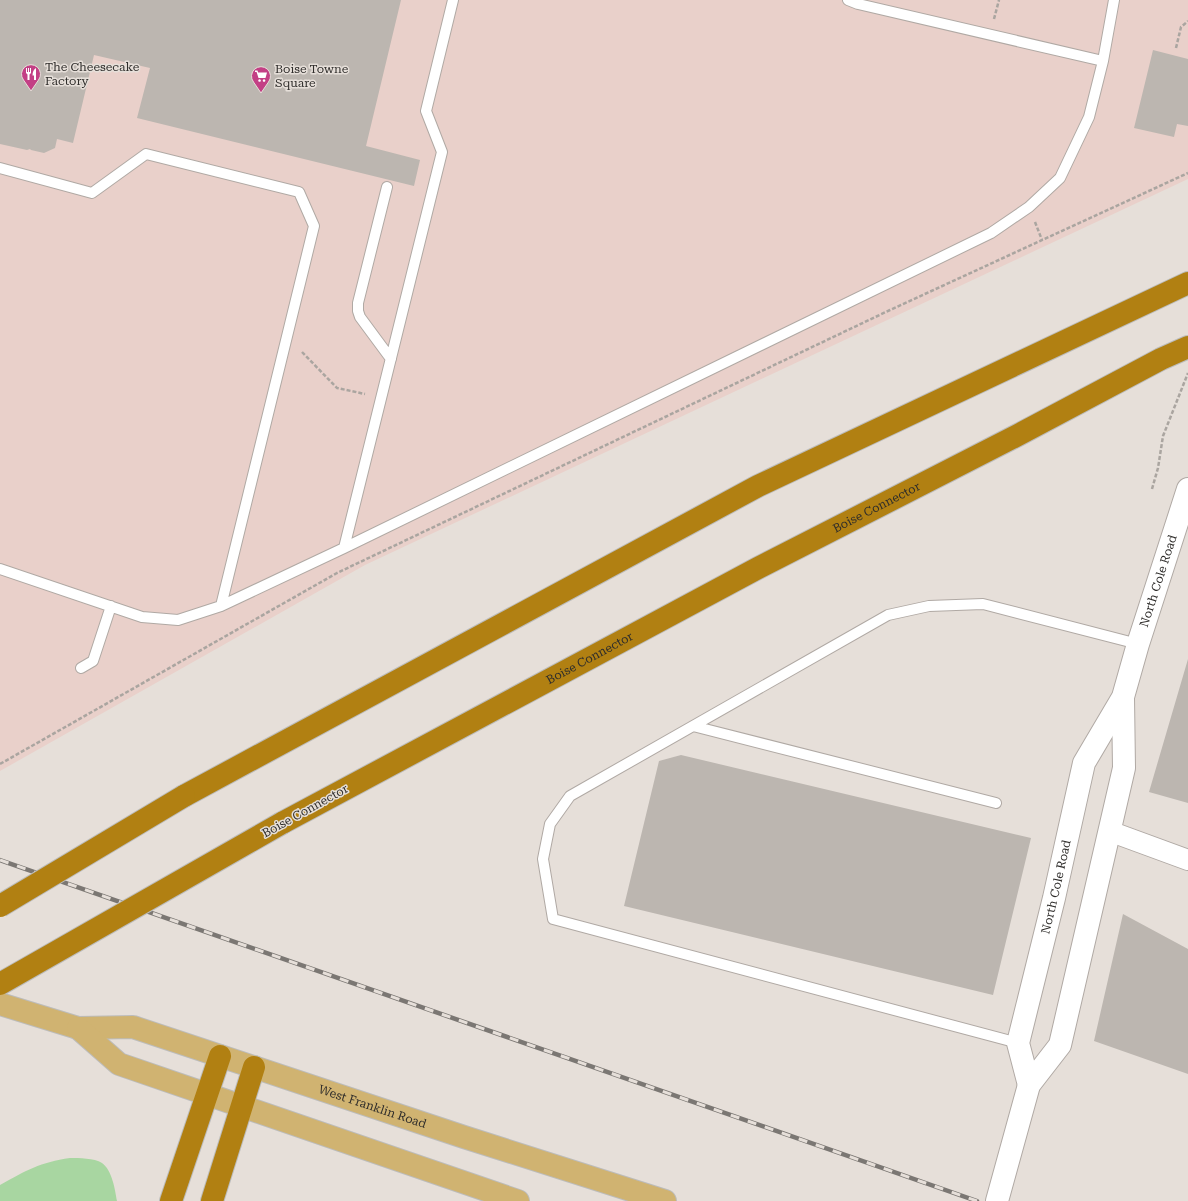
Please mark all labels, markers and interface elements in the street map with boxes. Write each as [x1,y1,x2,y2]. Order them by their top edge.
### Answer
place label: The Cheesecake Factory [45,60,140,88]
place label: Boise Towne Square [275,62,349,90]
restaurant icon: The Cheesecake Factory [20,63,42,91]
supermarket icon: Boise Towne Square [250,65,272,93]
street label: Boise Connector [830,479,922,536]
street label: North Cole Road [1137,533,1180,629]
street label: Boise Connector [544,629,635,687]
street label: Boise Connector [260,782,350,840]
street label: North Cole Road [1038,838,1074,936]
street label: West Franklin Road [317,1082,428,1131]

